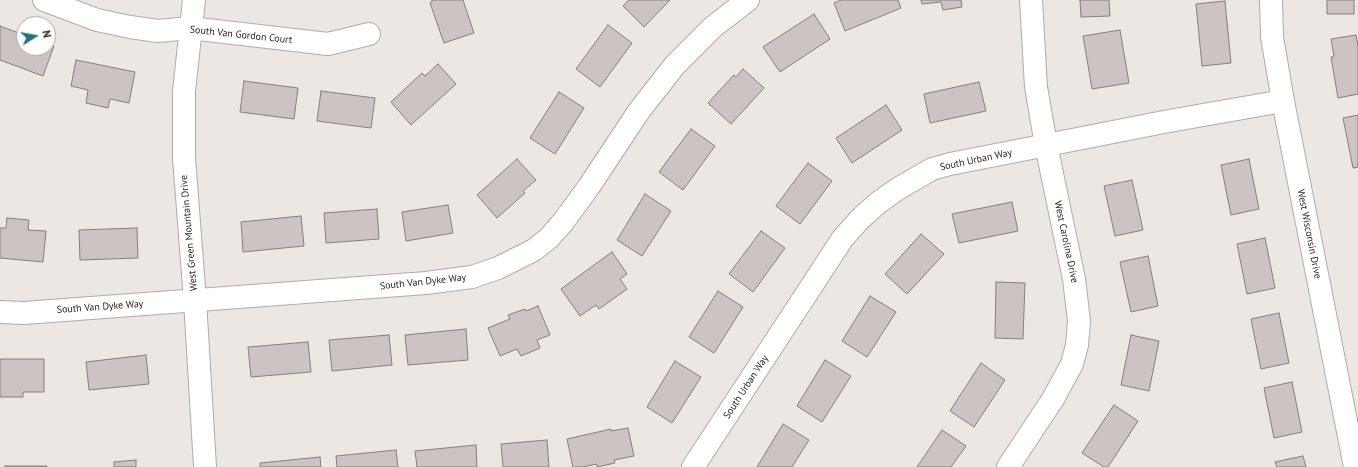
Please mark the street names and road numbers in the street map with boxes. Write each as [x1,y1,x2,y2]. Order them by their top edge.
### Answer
street label: South Van Gordon Court [189,24,293,46]
street label: South Urban Way [939,146,1013,174]
street label: West Green Mountain Drive [178,174,200,292]
street label: West Wisconsin Drive [1294,188,1324,280]
street label: West Carolina Drive [1051,200,1081,284]
street label: South Van Dyke Way [379,271,467,293]
street label: South Van Dyke Way [56,298,144,316]
street label: South Urban Way [721,353,771,421]

